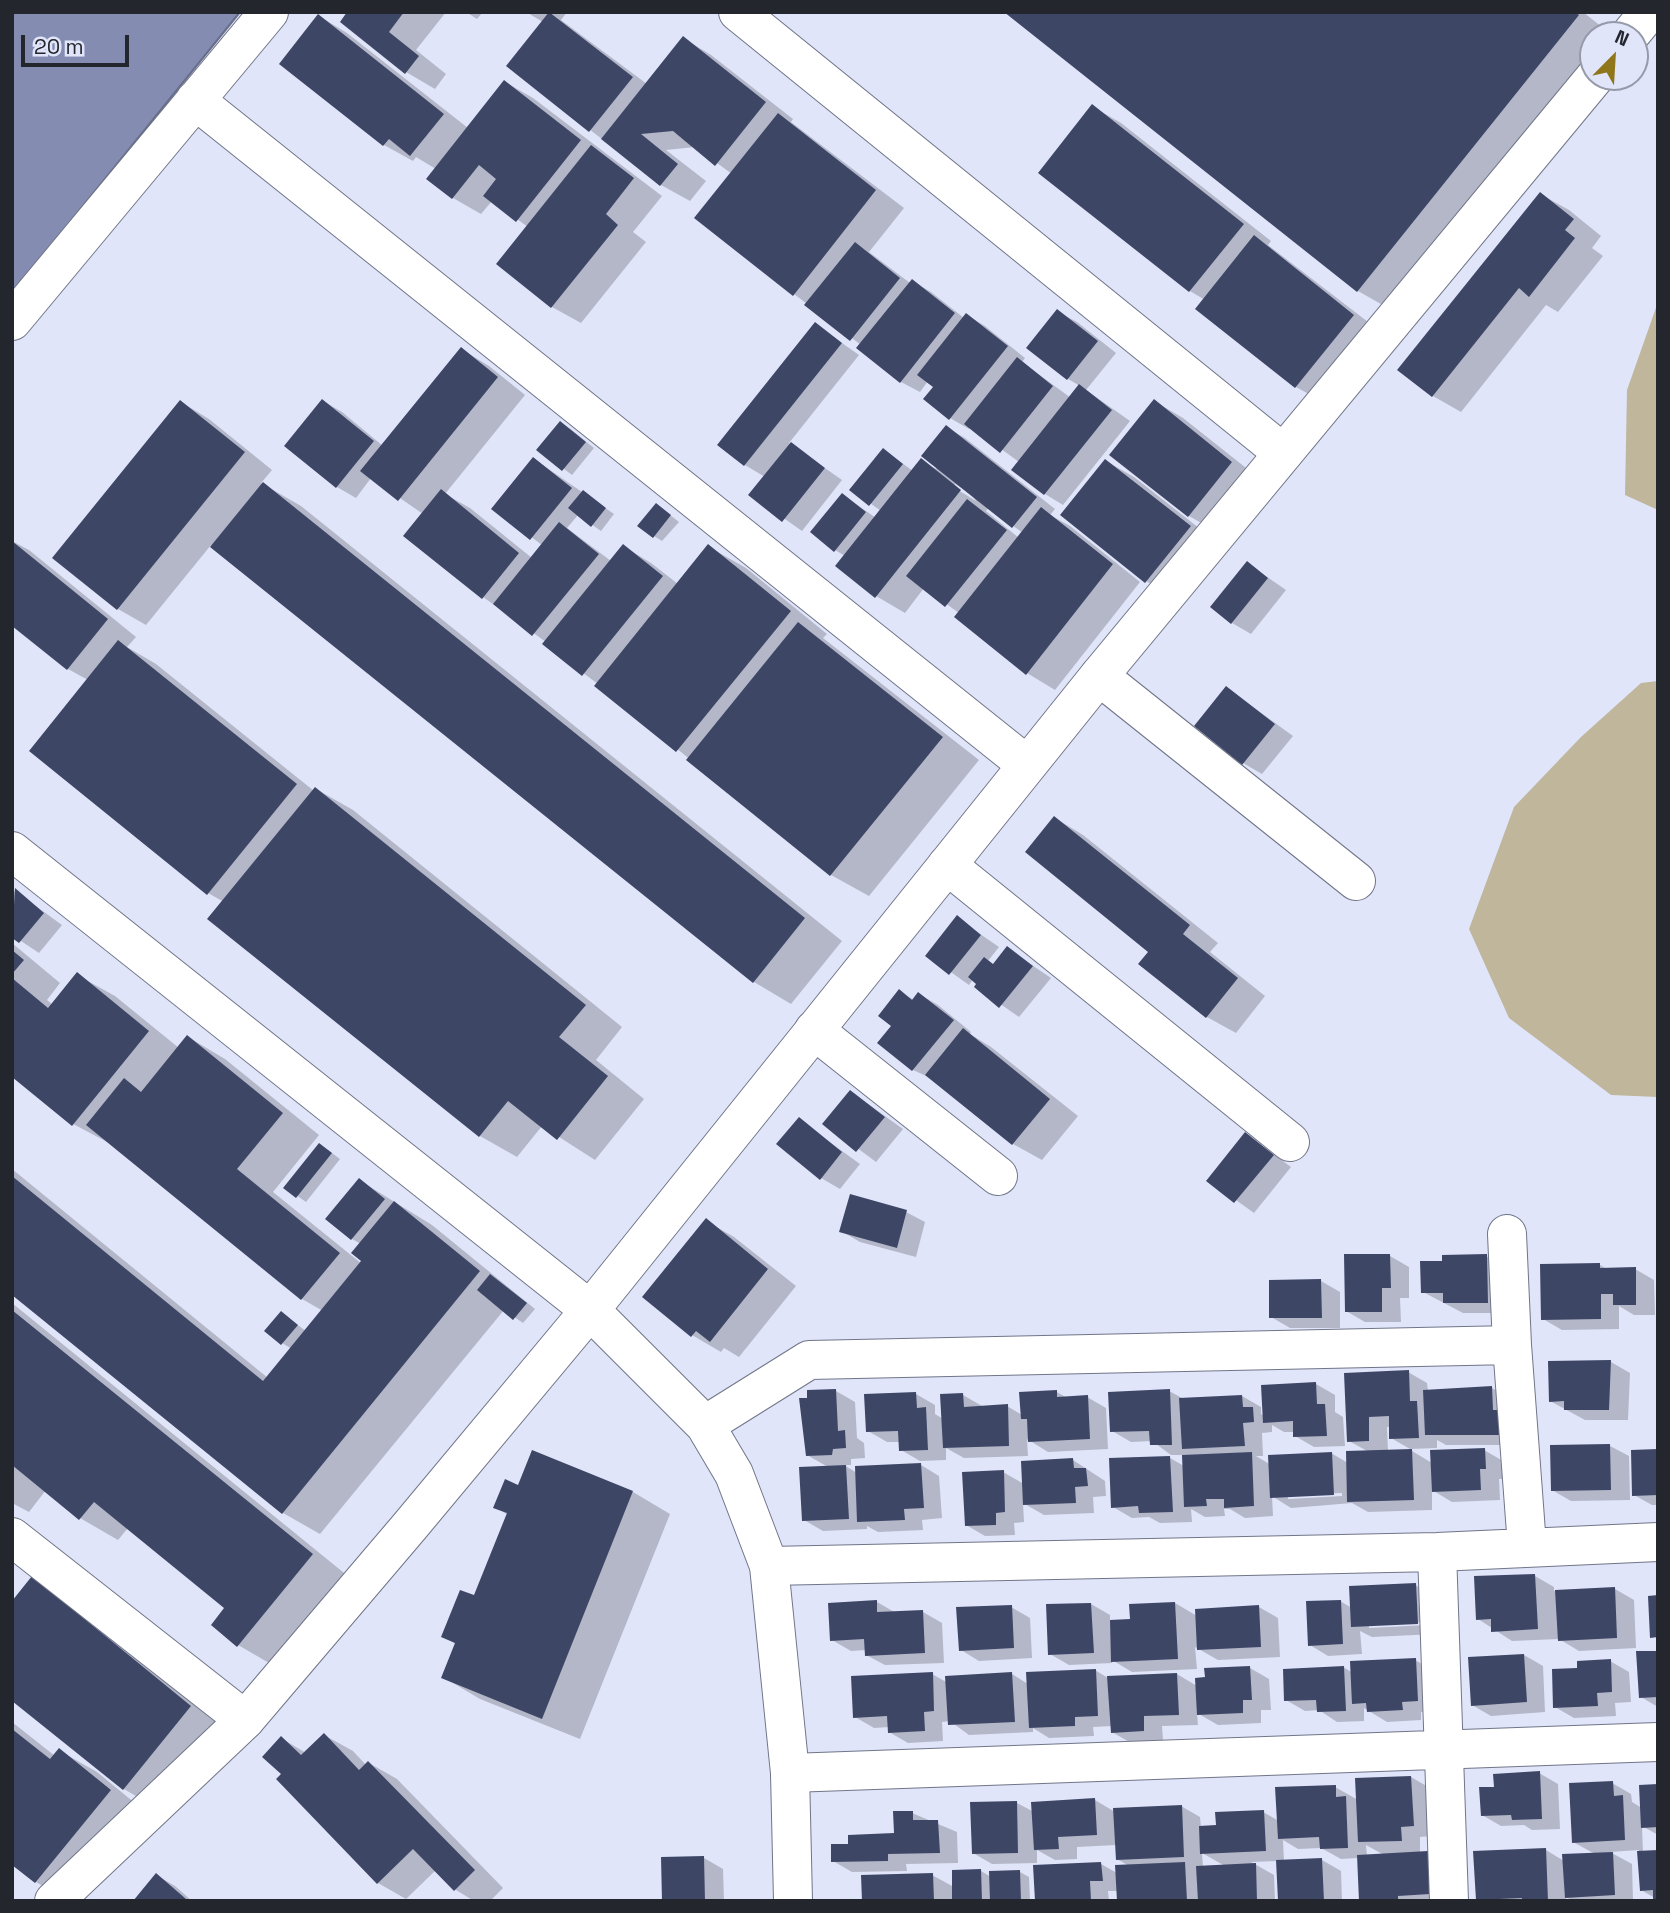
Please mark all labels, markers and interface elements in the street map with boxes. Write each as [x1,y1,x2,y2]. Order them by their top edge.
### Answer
scale bar [24,21,133,65]
north arrow [1579,21,1649,91]
text: N [1611,24,1633,52]
text: 20 m [34,33,84,60]

